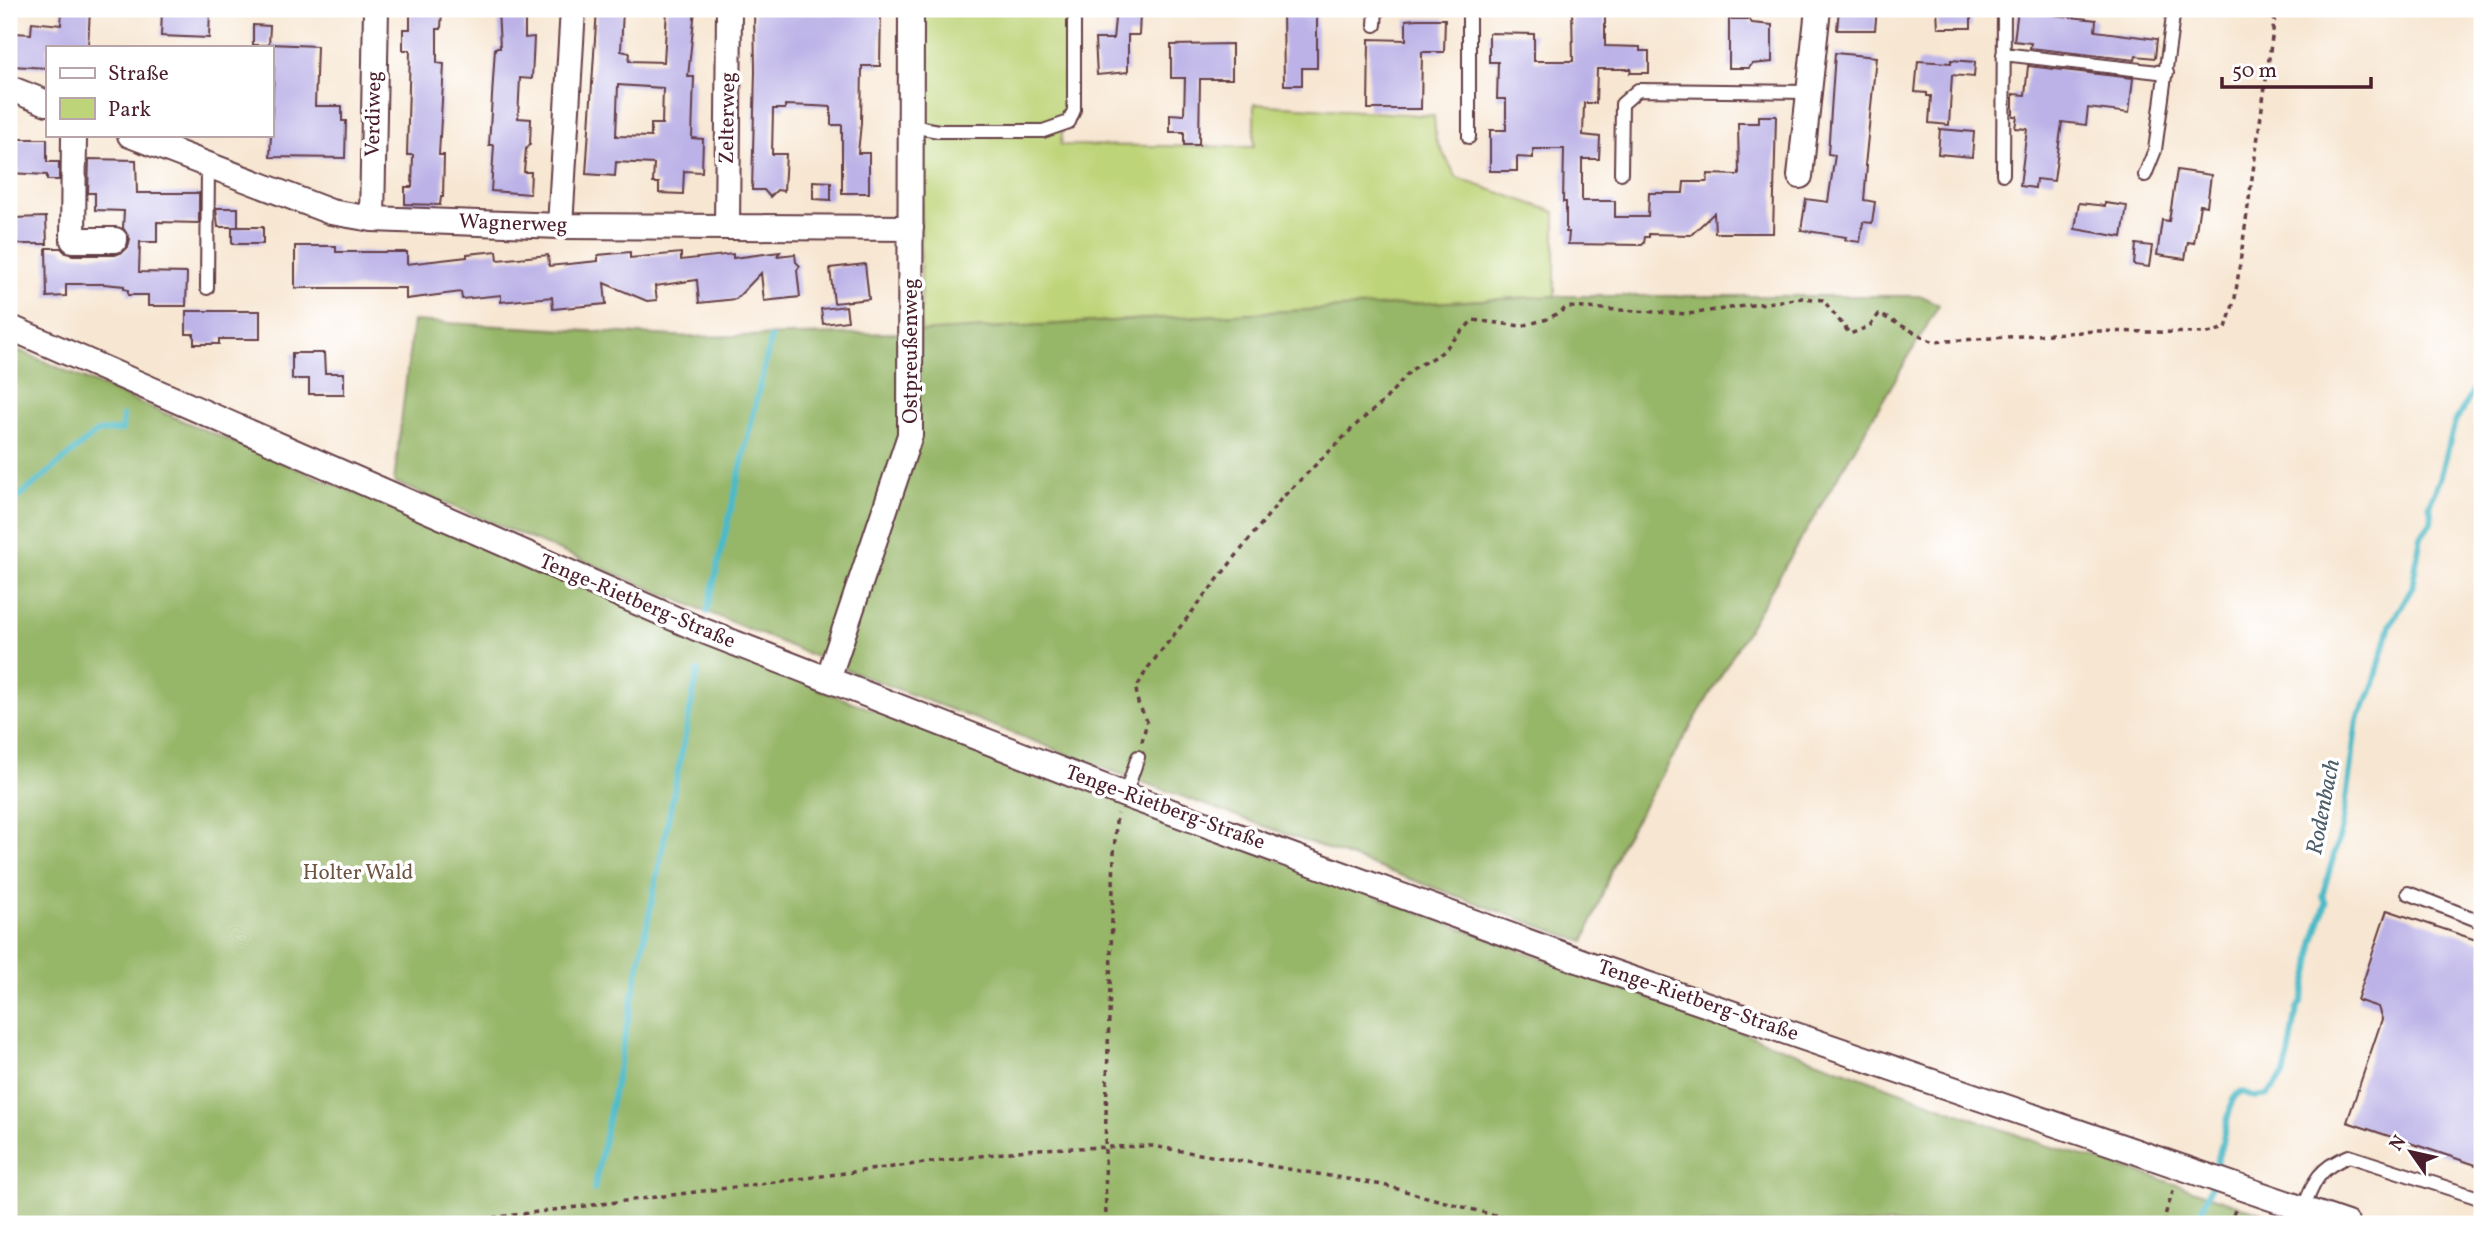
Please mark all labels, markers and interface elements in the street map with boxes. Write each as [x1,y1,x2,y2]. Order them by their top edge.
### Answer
legend [46,46,273,136]
scale bar [2222,46,2370,90]
text: 50 m [2232,57,2277,86]
text: Straße [108,60,169,89]
street label: Verdiweg [359,71,389,157]
street label: Zelterweg [713,72,743,164]
text: Park [108,96,151,125]
street label: Wagnerweg [458,208,568,240]
street label: Ostpreußenweg [897,278,926,424]
street label: Tenge-Rietberg-Straße [534,547,740,657]
water label: Rodenbach [2299,756,2349,858]
street label: Tenge-Rietberg-Straße [1061,758,1269,858]
park label: Holter Wald [303,859,413,888]
street label: Tenge-Rietberg-Straße [1594,953,1802,1049]
north arrow [2376,1118,2446,1188]
text: N [2384,1130,2413,1157]

